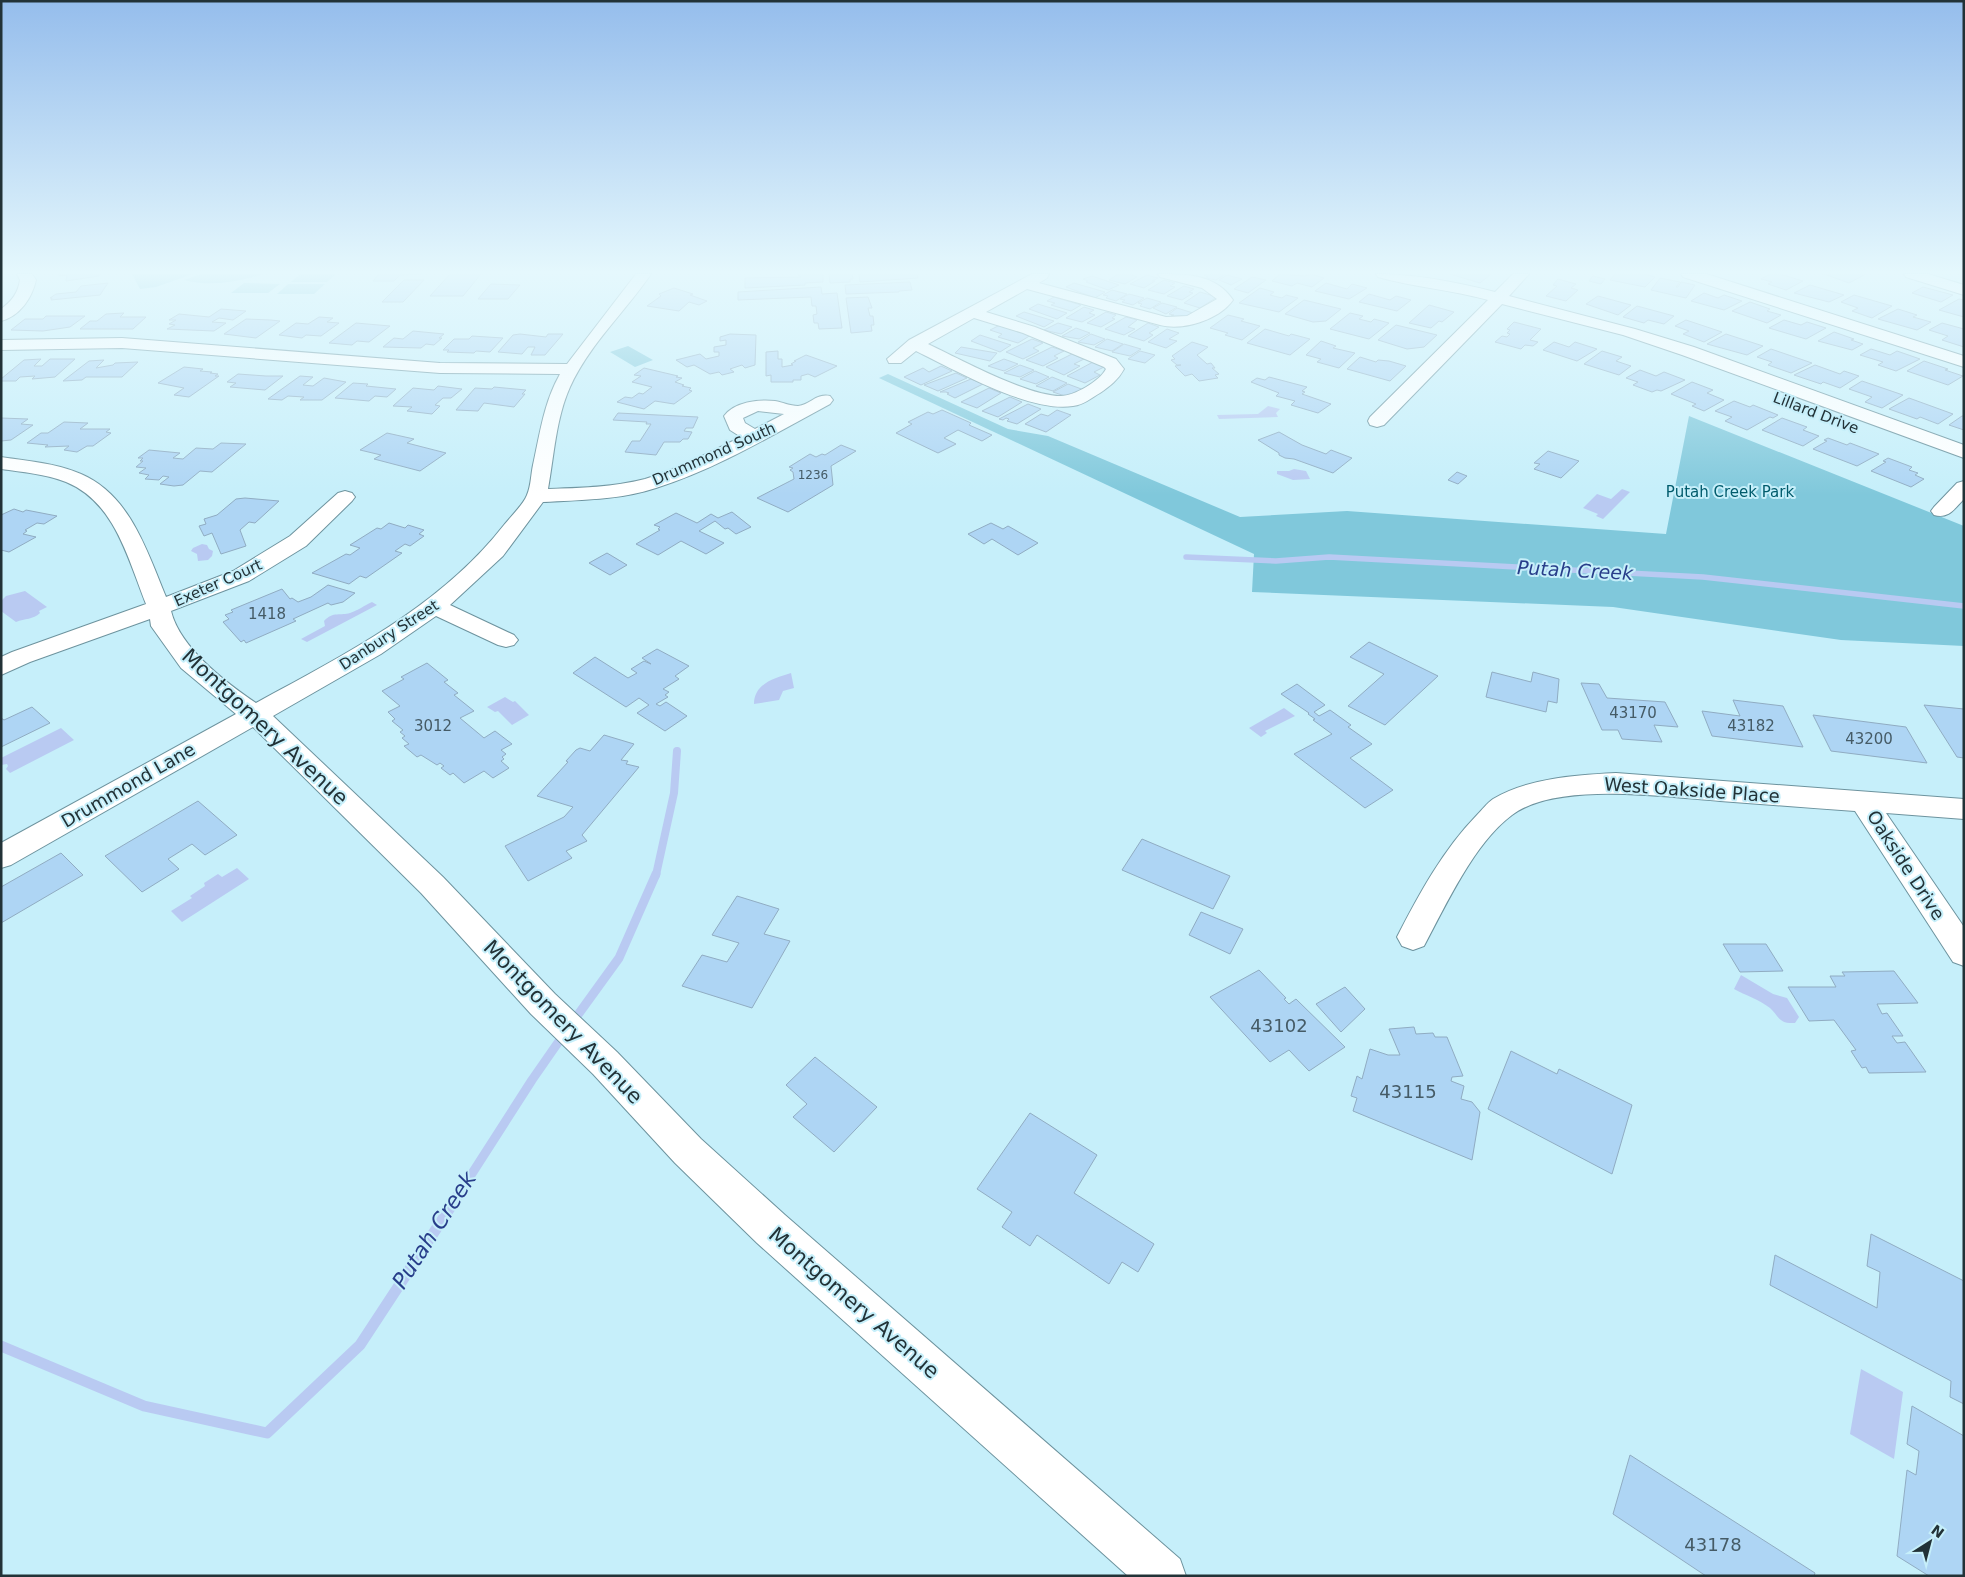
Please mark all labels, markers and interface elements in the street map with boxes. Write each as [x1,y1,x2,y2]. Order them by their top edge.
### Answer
street label: Lillard Drive [1771,388,1861,438]
street label: Drummond South [650,419,778,489]
house number: 1236 [798,468,828,482]
park label: Putah Creek Park [1666,483,1794,501]
street label: Exeter Court [171,556,265,610]
water label: Putah Creek [1516,556,1635,584]
street label: Danbury Street [336,596,442,674]
house number: 1418 [248,605,286,623]
street label: Montgomery Avenue [177,644,353,810]
house number: 43170 [1609,704,1657,722]
house number: 3012 [414,717,452,735]
house number: 43182 [1727,717,1775,735]
house number: 43200 [1845,730,1893,748]
street label: Drummond Lane [57,738,199,832]
street label: West Oakside Place [1603,773,1781,807]
street label: Oakside Drive [1863,806,1949,924]
street label: Montgomery Avenue [479,935,647,1109]
house number: 43102 [1250,1015,1308,1036]
house number: 43115 [1379,1081,1437,1102]
water label: Putah Creek [387,1166,482,1293]
street label: Montgomery Avenue [764,1222,944,1384]
north arrow [1905,1517,1955,1567]
text: N [1928,1522,1947,1541]
house number: 43178 [1684,1534,1742,1555]

